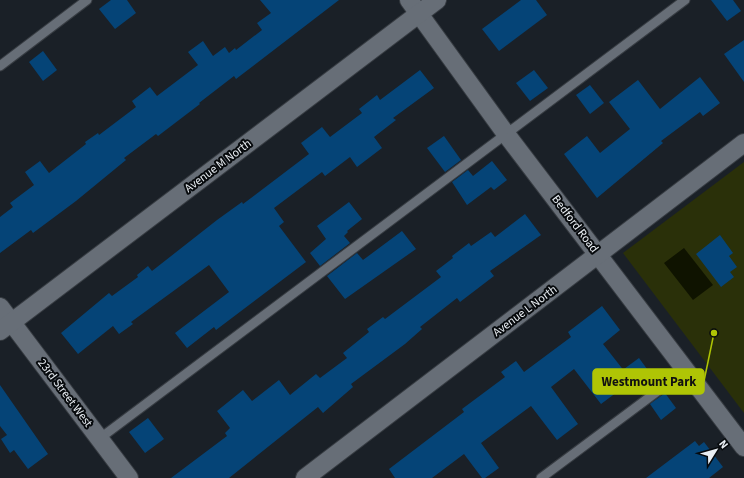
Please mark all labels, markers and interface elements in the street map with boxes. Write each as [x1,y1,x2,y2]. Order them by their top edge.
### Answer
street label: Avenue M North [181,135,255,197]
street label: Bedford Road [548,192,602,256]
street label: Avenue L North [489,281,561,341]
street label: 23rd Street West [34,355,96,431]
callout: Westmount Park [593,369,704,394]
text: Westmount Park [602,373,697,391]
north arrow [696,430,736,470]
text: N [715,437,732,452]

